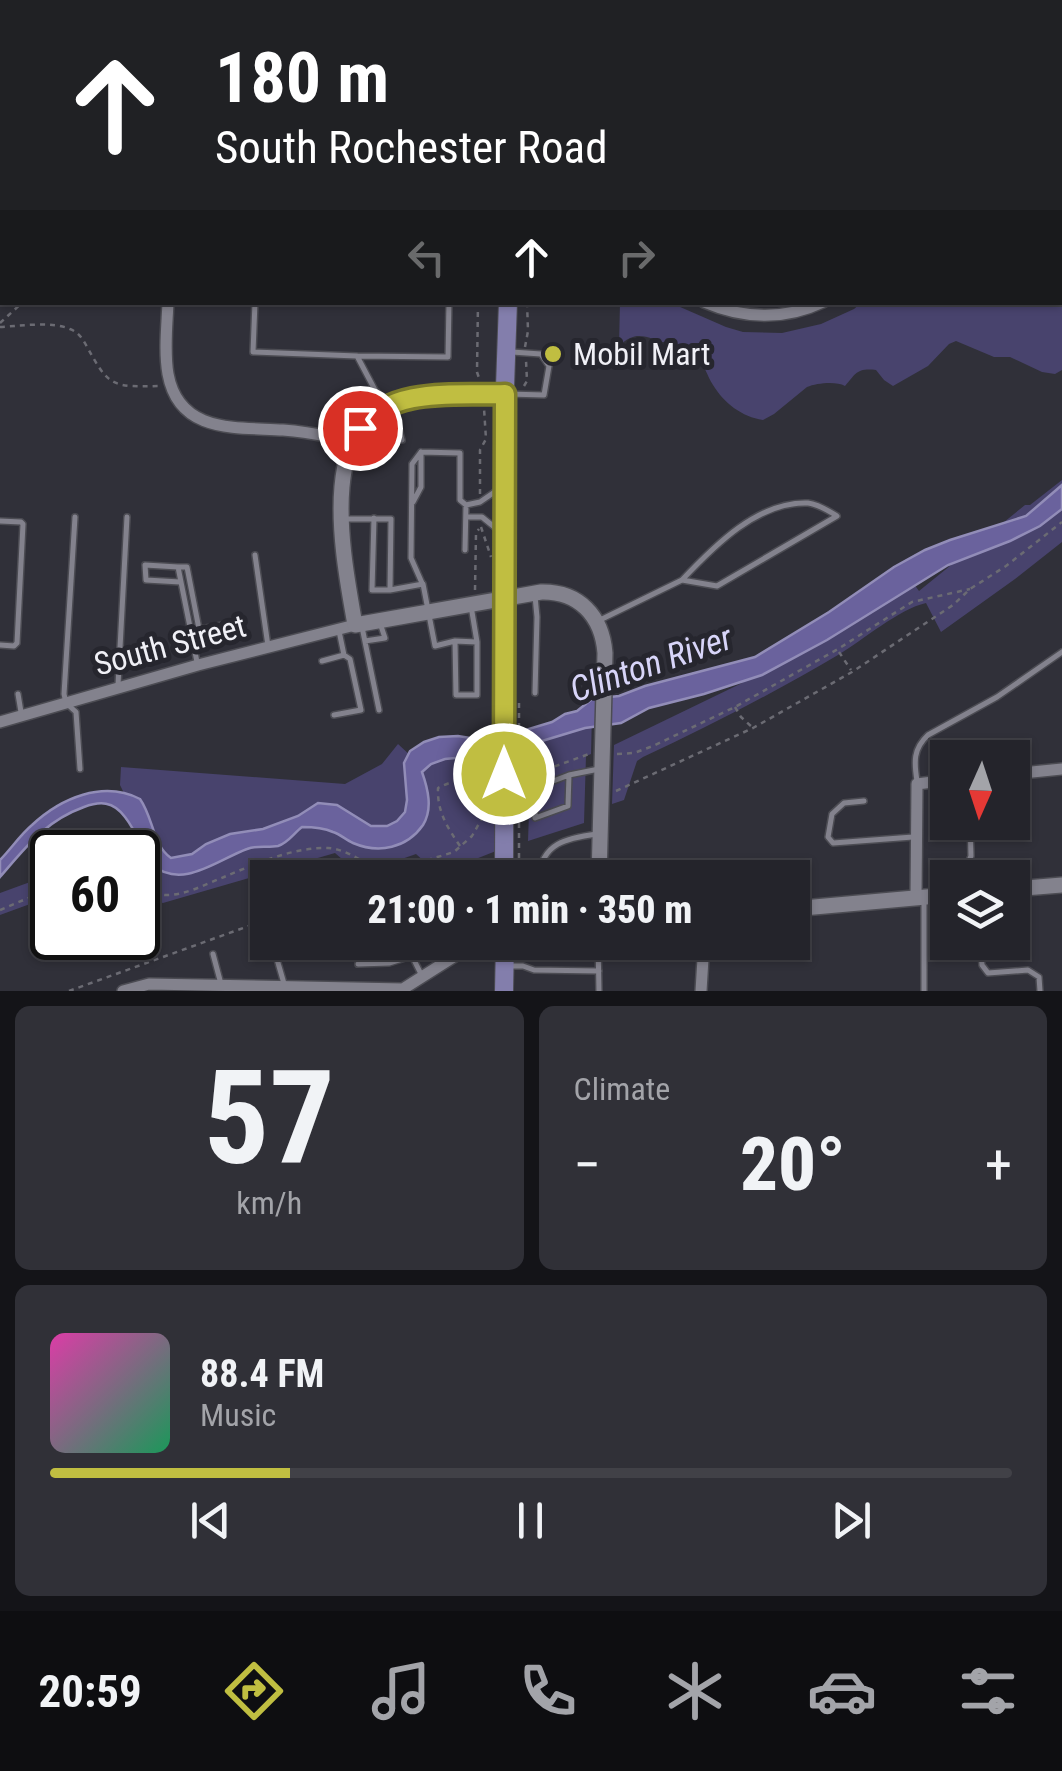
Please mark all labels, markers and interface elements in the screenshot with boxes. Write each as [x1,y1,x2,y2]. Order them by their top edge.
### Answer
text: 180 m [215,37,389,119]
icon: ahead [50,40,180,170]
text: South Rochester Road [215,121,607,174]
icon: left [399,230,454,285]
icon: ahead [504,230,559,285]
icon: right [609,230,664,285]
place label: Mobil Mart [573,335,711,373]
marker: Mobil Mart [542,343,564,365]
pin [318,386,403,471]
icon: arrive [333,401,388,456]
street label: South Street [90,607,250,683]
water label: Clinton River [565,617,738,711]
position arrow [452,722,556,826]
north arrow [930,740,1030,840]
map controls [930,740,1030,960]
speed limit sign: 60 [30,830,160,960]
button: layers [930,860,1030,960]
text: 21:00 · 1 min · 350 m [368,888,692,932]
text: 57 [204,1042,335,1195]
text: Climate [574,1070,670,1108]
text: 20° [740,1120,846,1208]
text: − [574,1133,601,1197]
text: + [985,1133,1012,1197]
text: km/h [236,1184,302,1222]
text: 88.4 FM [200,1352,324,1396]
text: Music [200,1396,276,1434]
icon: previous [183,1493,238,1548]
icon: pause [503,1493,558,1548]
icon: next [824,1493,879,1548]
icon: directions [219,1656,289,1726]
icon: music [366,1656,436,1726]
icon: phone [513,1656,583,1726]
icon: climate [660,1656,730,1726]
icon: car [807,1656,877,1726]
icon: filters [953,1656,1023,1726]
text: 20:59 [38,1665,142,1718]

